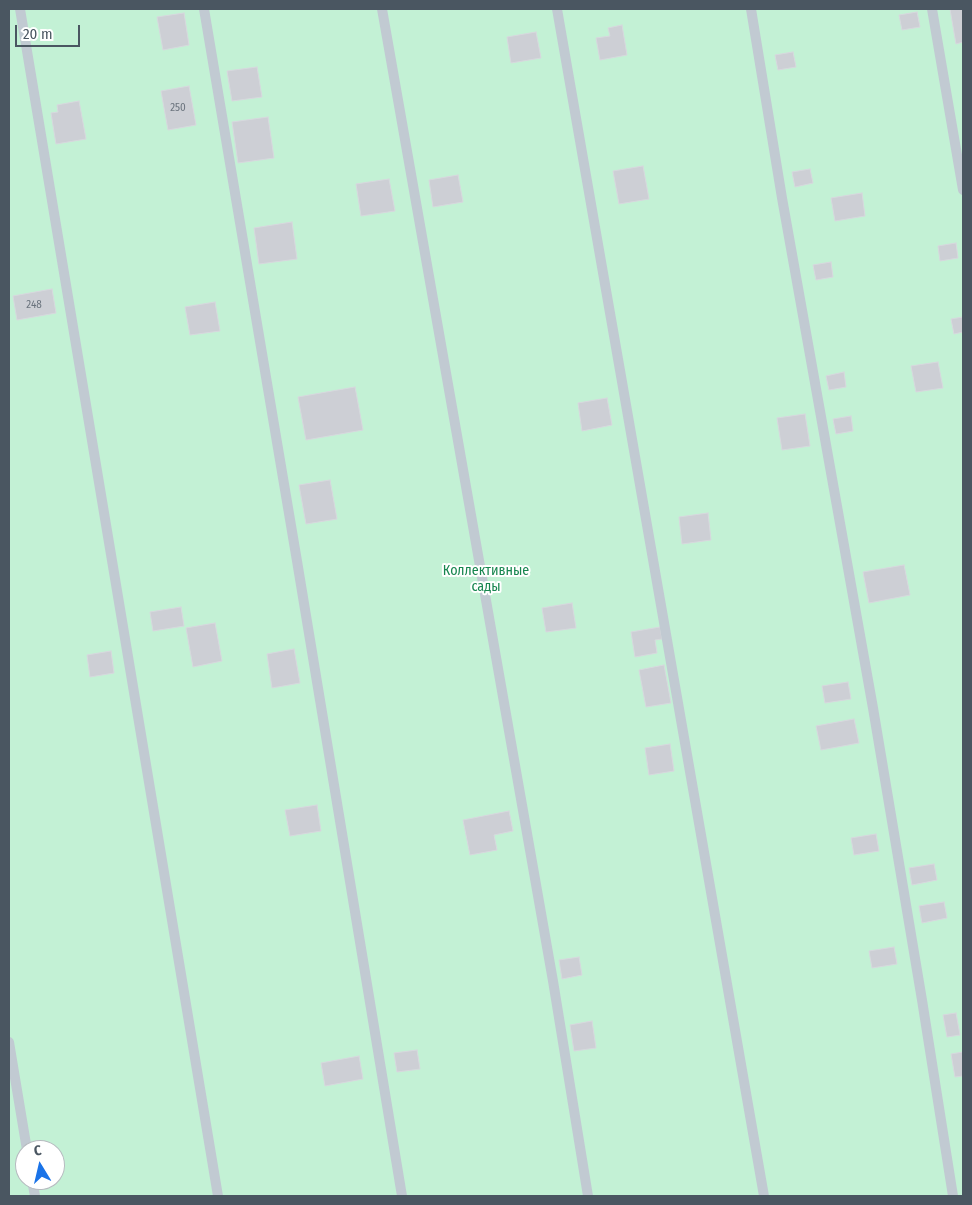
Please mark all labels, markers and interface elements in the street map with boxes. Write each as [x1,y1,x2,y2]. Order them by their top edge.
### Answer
scale bar [18,15,82,47]
text: 20 m [23,25,53,43]
house number: 250 [170,101,186,115]
house number: 248 [26,298,42,312]
park label: Коллективные сады [443,563,529,596]
north arrow [15,1140,65,1190]
text: С [33,1142,43,1160]

